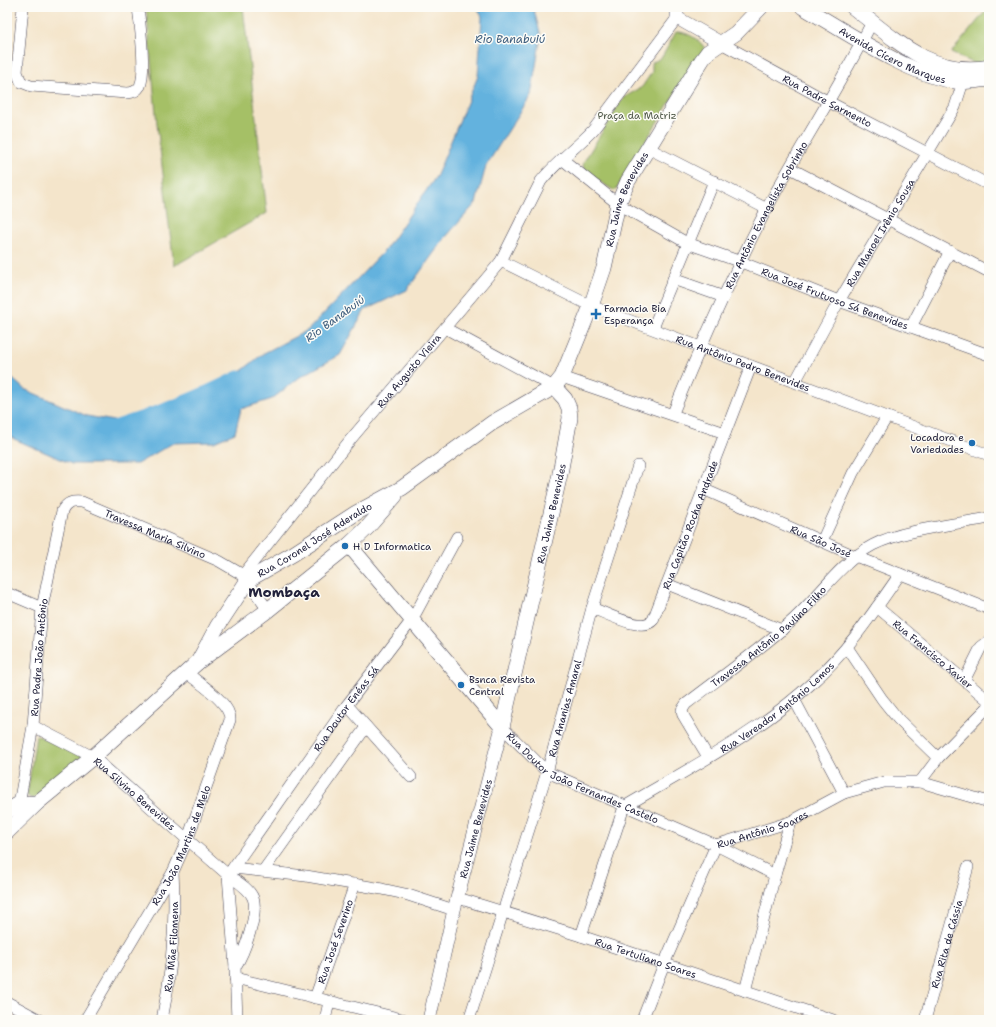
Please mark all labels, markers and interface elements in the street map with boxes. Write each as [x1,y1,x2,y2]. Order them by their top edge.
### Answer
street label: Avenida Cícero Marques [837,24,947,86]
water label: Rio Banabuiú [475,32,546,47]
street label: Rua Padre Sarmento [781,72,874,130]
park label: Praça da Matriz [597,109,677,122]
street label: Rua Antônio Evangelista Sobrinho [722,139,810,291]
street label: Rua Jaime Benevides [602,149,651,248]
street label: Rua Manoel Irênio Sousa [843,176,918,289]
street label: Rua José Frutuoso Sá Benevides [760,264,910,332]
water label: Rio Banabuiú [302,292,368,346]
place label: Farmacia Bia Esperança [604,302,667,327]
marker: Farmacia Bia Esperança [591,309,601,319]
street label: Rua Augusto Vieira [374,330,444,410]
street label: Rua Antônio Pedro Benevides [674,332,812,394]
place label: Locadora e Variedades [910,431,964,456]
marker: Locadora e Variedades [967,438,977,448]
street label: Rua Capitão Rocha Andrade [659,458,721,591]
street label: Rua Jaime Benevides [533,462,568,565]
street label: Rua Coronel José Aderaldo [255,499,374,580]
street label: Travessa Maria Silvino [103,506,208,561]
street label: Rua São José [788,522,854,560]
place label: H D Informatica [353,540,432,553]
marker: H D Informatica [340,541,350,551]
district label: Mombaça [248,583,320,601]
street label: Travessa Antônio Paulino Filho [708,583,829,690]
street label: Rua Padre João Antônio [27,597,50,717]
street label: Rua Francisco Xavier [890,617,976,691]
street label: Rua Ananias Amaral [545,658,584,758]
street label: Rua Vereador Antônio Lemos [717,659,837,756]
street label: Rua Doutor Enéas Sá [310,663,382,754]
place label: Bsnca Revista Central [469,673,536,698]
marker: Bsnca Revista Central [456,680,466,690]
street label: Rua Doutor João Fernandes Castelo [504,729,661,826]
street label: Rua Silvino Benevides [91,754,178,833]
street label: Rua Jaime Benevides [456,777,495,880]
street label: Rua João Martins de Melo [148,783,213,907]
street label: Rua Antônio Soares [715,807,810,851]
street label: Rua José Severino [314,897,356,985]
street label: Rua Rita de Cássia [928,897,965,990]
street label: Rua Mãe Filomena [161,901,180,993]
street label: Rua Tertuliano Soares [593,935,698,981]

